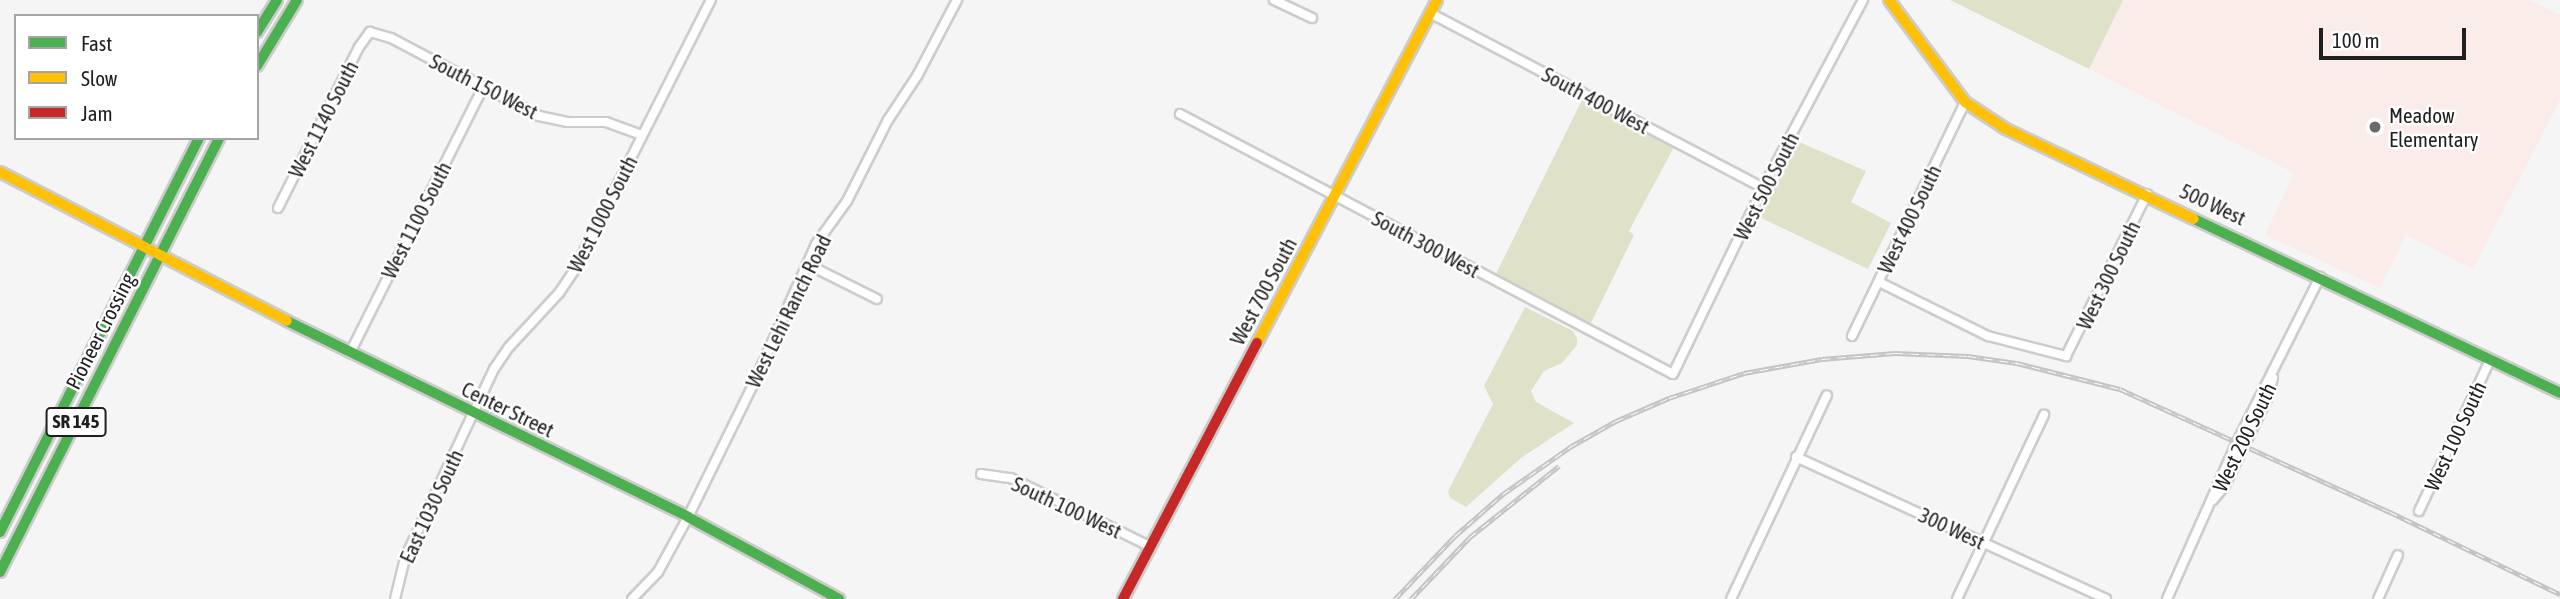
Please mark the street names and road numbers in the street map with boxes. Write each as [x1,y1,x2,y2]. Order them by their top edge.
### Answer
street label: South 150 West [426,48,542,124]
street label: West 1140 South [283,56,363,182]
street label: South 400 West [1538,61,1654,139]
street label: West 500 South [1728,128,1804,244]
street label: West 1000 South [562,151,642,277]
street label: West 1100 South [376,157,456,283]
street label: West 400 South [1872,160,1946,278]
street label: 500 West [2176,178,2250,230]
street label: South 300 West [1368,205,1484,283]
street label: West 300 South [2071,216,2145,334]
street label: West Lehi Ranch Road [740,230,836,392]
street label: West 700 South [1224,233,1302,349]
street label: Pioneer Crossing [60,269,140,393]
street label: Center Street [458,376,558,442]
street label: West 100 South [2419,377,2491,495]
street label: West 200 South [2207,378,2281,496]
road number: SR 145 [44,406,108,438]
street label: East 1030 South [394,445,468,567]
street label: South 100 West [1008,471,1126,543]
street label: 300 West [1915,502,1989,554]

